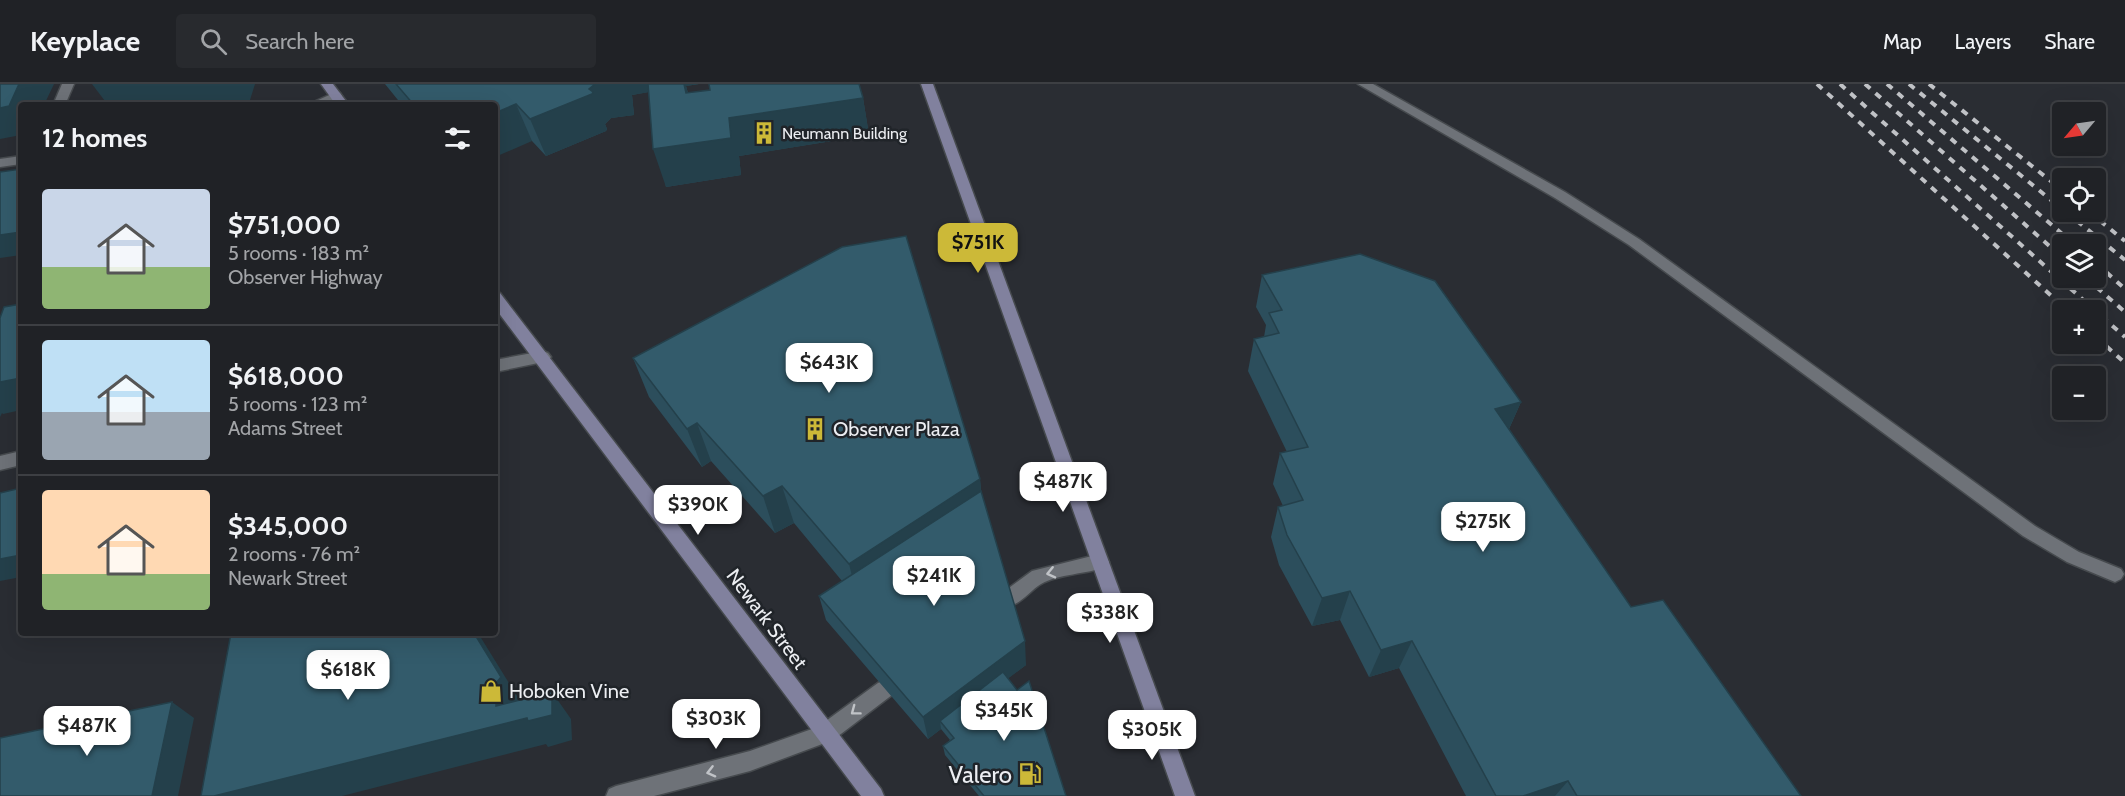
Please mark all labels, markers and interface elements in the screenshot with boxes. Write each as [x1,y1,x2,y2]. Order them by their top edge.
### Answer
search box [176,14,596,68]
text: Keyplace [30,24,140,58]
icon: search [197,25,230,58]
text: Search here [245,28,355,55]
text: Map [1883,29,1922,54]
text: Layers [1955,29,2011,54]
text: Share [2044,29,2095,54]
north arrow [2052,102,2106,156]
map controls [2052,102,2106,420]
building icon: Neumann Building [751,120,777,146]
text: 12 homes [42,122,147,154]
icon: filters [441,122,474,155]
place label: Neumann Building [782,124,908,143]
button: locate [2052,168,2106,222]
text: $751,000 [228,209,341,241]
icon: home [90,213,162,285]
pin: $751K [936,223,1020,274]
text: $751K [952,230,1004,254]
button: layers [2052,234,2106,288]
text: 5 rooms · 183 m² [228,241,369,265]
text: Observer Highway [228,265,382,289]
button: + [2052,300,2106,354]
pin: $643K [787,343,871,394]
text: $643K [800,350,858,374]
text: $618,000 [228,360,344,392]
icon: home [90,364,162,436]
button: − [2052,366,2106,420]
text: 5 rooms · 123 m² [228,392,367,416]
text: Adams Street [228,416,343,440]
building icon: Observer Plaza [802,416,828,442]
place label: Observer Plaza [833,417,960,441]
pin: $487K [1021,462,1105,513]
text: $487K [1034,469,1092,493]
pin: $390K [656,485,740,536]
text: $390K [668,492,728,516]
pin: $275K [1441,502,1525,553]
text: $275K [1455,509,1511,533]
text: $345,000 [228,510,348,542]
icon: home [90,514,162,586]
text: 2 rooms · 76 m² [228,542,360,566]
pin: $241K [892,556,976,607]
text: $241K [907,563,961,587]
street label: Newark Street [722,564,813,674]
text: Newark Street [228,566,347,590]
one-way arrow [1046,566,1056,579]
pin: $338K [1068,593,1152,644]
text: $338K [1081,600,1139,624]
pin: $618K [306,650,390,701]
text: $618K [321,657,375,681]
shop icon: Hoboken Vine [478,678,504,704]
place label: Hoboken Vine [509,679,629,703]
pin: $345K [962,691,1046,742]
text: $345K [975,698,1033,722]
pin: $303K [674,699,758,750]
one-way arrow [851,704,862,715]
pin: $487K [45,706,129,757]
text: $303K [686,706,746,730]
pin: $305K [1110,710,1194,761]
text: $487K [58,713,116,737]
text: $305K [1122,717,1182,741]
place label: Valero [948,760,1012,789]
fuel station icon: Valero [1017,761,1043,787]
one-way arrow [706,764,716,777]

